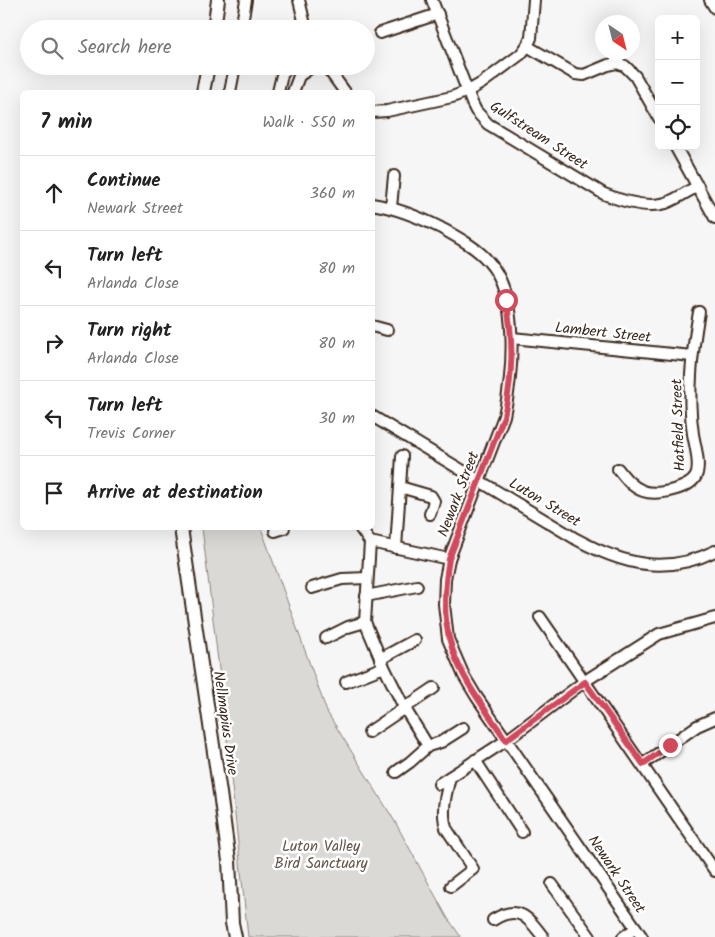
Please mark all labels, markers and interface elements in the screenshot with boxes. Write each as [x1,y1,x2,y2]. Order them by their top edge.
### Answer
north arrow [595,15,640,60]
map controls [655,15,700,150]
button: + [655,15,700,60]
search box [20,20,375,75]
text: Search here [78,33,172,63]
icon: search [38,34,66,62]
button: − [655,60,700,105]
street label: Gulfstream Street [485,95,592,177]
button: locate [655,105,700,150]
text: 7 min [40,106,92,139]
text: Walk · 550 m [263,110,355,135]
text: Continue [87,166,160,196]
icon: ahead [40,179,68,207]
text: 360 m [310,181,355,206]
text: Newark Street [87,196,183,221]
text: Turn left [87,241,162,271]
icon: left [40,254,68,282]
text: 80 m [318,256,355,281]
text: Arlanda Close [87,271,179,296]
route start [495,289,518,312]
text: Turn right [87,316,172,346]
street label: Lambert Street [554,316,652,350]
icon: right [40,329,68,357]
text: 80 m [318,331,355,356]
text: Arlanda Close [87,346,179,371]
street label: Hatfield Street [665,378,693,472]
text: Turn left [87,391,162,421]
icon: left [40,404,68,432]
text: 30 m [319,406,355,431]
text: Trevis Corner [87,421,175,446]
street label: Newark Street [432,448,486,541]
street label: Luton Street [504,472,585,534]
text: Arrive at destination [87,478,263,508]
icon: arrive [40,479,68,507]
street label: Nellmapius Drive [206,670,244,777]
route end [659,734,682,757]
street label: Newark Street [581,831,651,919]
park label: Luton Valley Bird Sanctuary [274,835,369,876]

